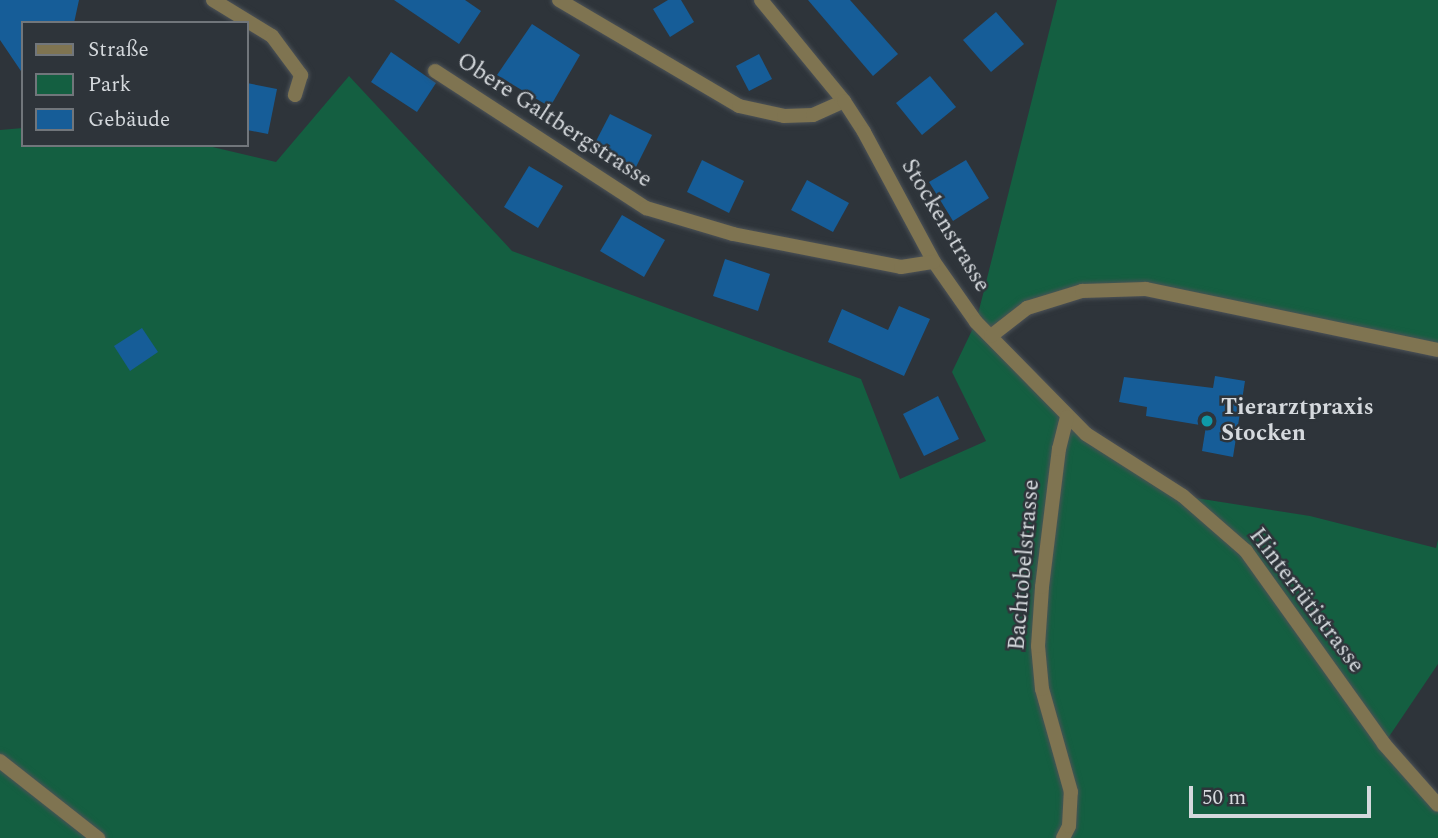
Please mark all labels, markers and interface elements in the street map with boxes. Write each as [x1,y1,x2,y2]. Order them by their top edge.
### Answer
legend [21,21,248,147]
text: Straße [88,34,149,66]
street label: Obere Galtbergstrasse [451,47,657,195]
text: Park [88,69,131,101]
text: Gebäude [88,104,170,136]
street label: Stockenstrasse [894,154,996,298]
place label: Tierarztpraxis Stocken [1221,394,1374,448]
marker: Tierarztpraxis Stocken [1199,413,1215,429]
street label: Bachtobelstrasse [1004,478,1046,652]
street label: Hinterrütistrasse [1242,523,1370,679]
scale bar [1193,772,1375,816]
text: 50 m [1202,782,1246,814]

